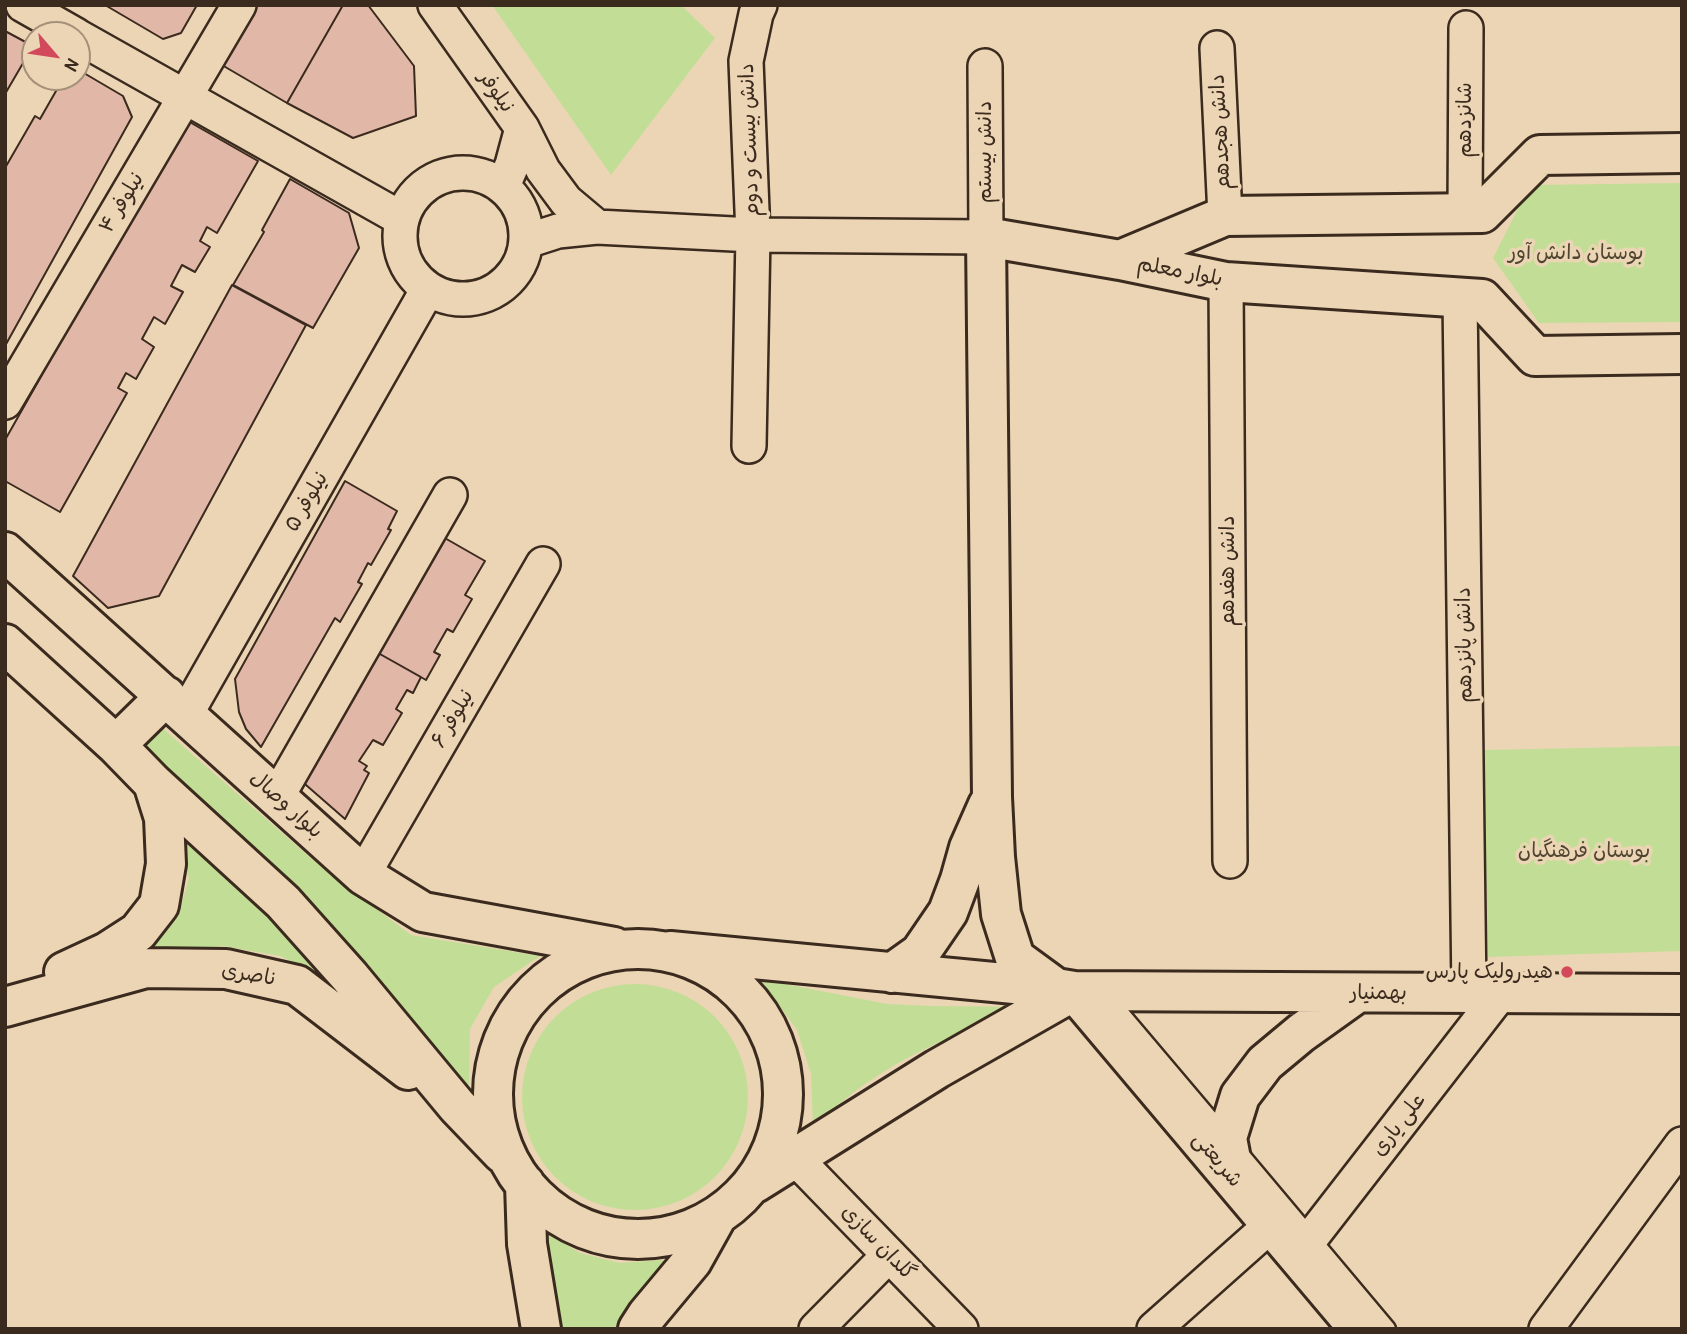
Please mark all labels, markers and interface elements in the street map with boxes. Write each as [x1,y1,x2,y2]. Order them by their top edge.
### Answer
north arrow [21,21,91,91]
text: N [59,54,86,76]
street label: دانش بیست و دوم [735,63,765,217]
street label: نيلوفر [473,66,519,118]
street label: دانش هجدهم [1205,74,1237,190]
street label: شانزدهم [1452,82,1478,158]
street label: دانش بیستم [972,101,998,203]
street label: نیلوفر ۴ [94,168,150,238]
park label: بوستان دانش آور [1508,240,1644,266]
street label: بلوار معلم [1135,251,1225,293]
street label: نیلوفر ۵ [280,468,334,536]
street label: دانش هفدهم [1215,515,1241,627]
street label: دانش پانزدهم [1451,587,1479,703]
street label: نیلوفر ۶ [426,685,480,753]
street label: بلوار وصال [244,766,328,844]
park label: بوستان فرهنگیان [1518,838,1650,864]
street label: ناصری [219,958,279,992]
place label: هیدرولیک پارس [1425,959,1553,985]
marker: هیدرولیک پارس [1559,964,1575,980]
street label: بهمنیار [1349,980,1407,1006]
street label: علی یاری [1367,1088,1431,1162]
street label: شریعتی [1187,1127,1247,1193]
street label: گلدان سازی [836,1200,920,1286]

